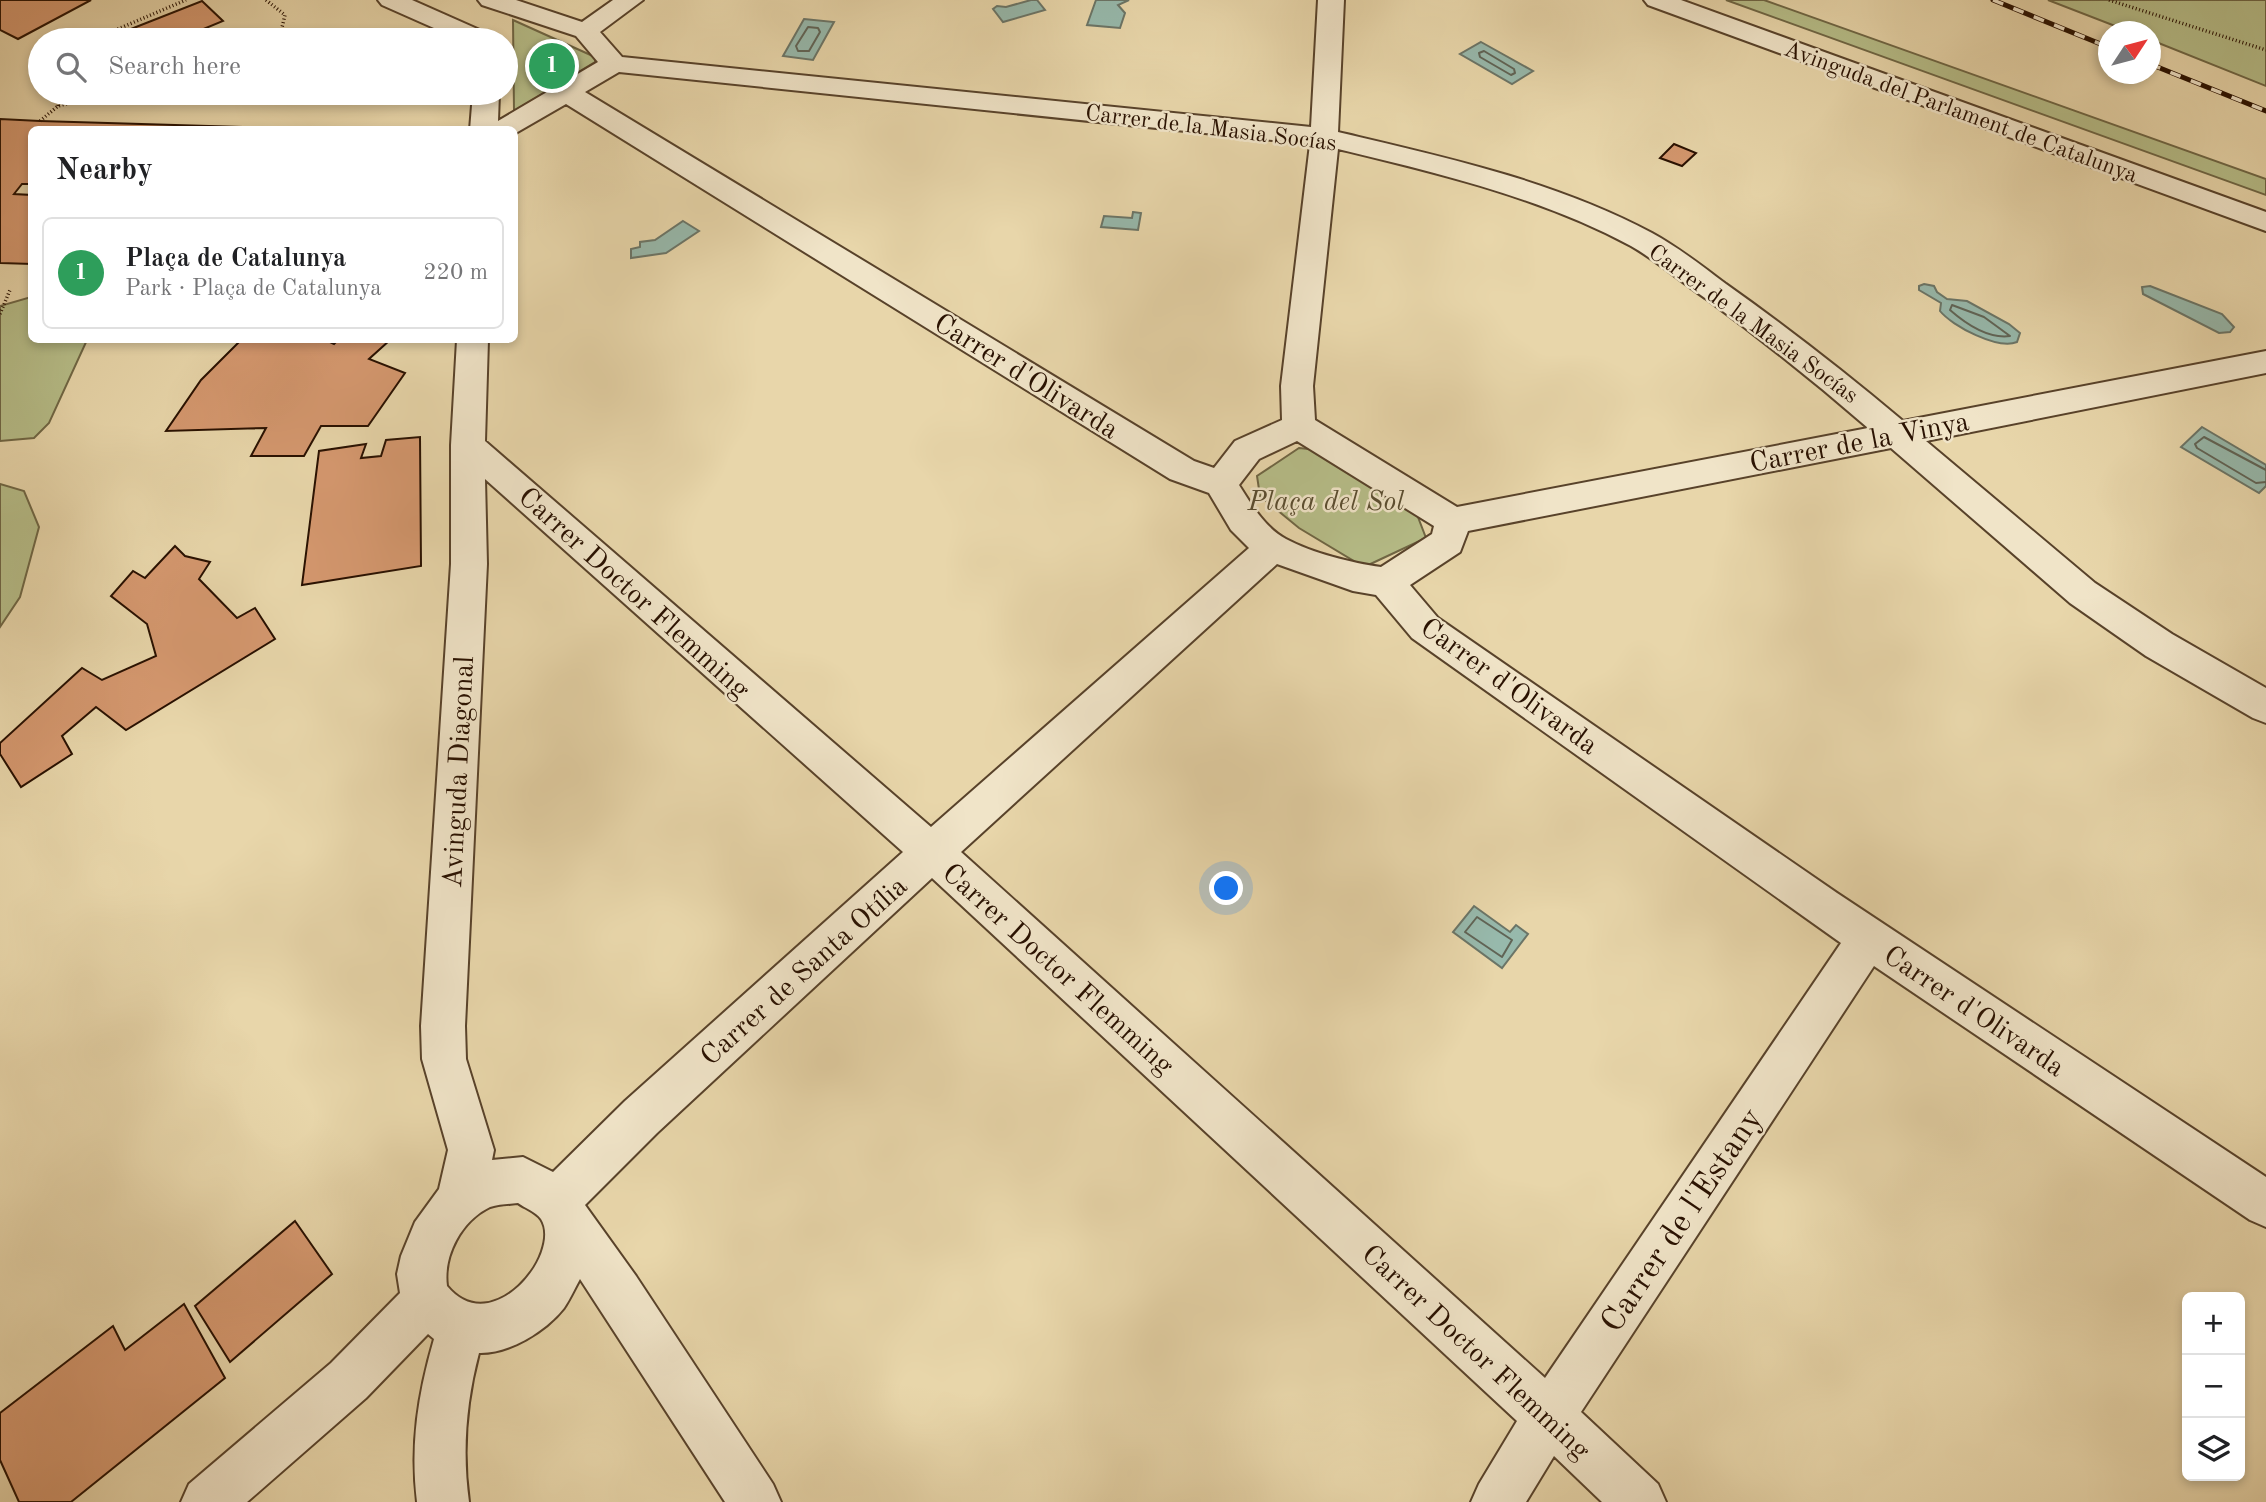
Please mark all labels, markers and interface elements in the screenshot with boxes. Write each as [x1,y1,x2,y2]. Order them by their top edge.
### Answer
north arrow [2098,21,2161,84]
search box [28,28,518,105]
street label: Avinguda del Parlament de Catalunya [1781,38,2140,187]
pin: 1 [529,40,575,92]
icon: search [52,48,90,86]
text: Search here [108,54,241,80]
street label: Carrer de la Masia Socías [1084,102,1338,155]
text: Nearby [56,156,153,186]
street label: Carrer de la Masia Socías [1644,241,1862,408]
text: Plaça de Catalunya [125,246,346,272]
text: 1 [74,261,88,284]
text: 220 m [423,261,488,284]
text: Park · Plaça de Catalunya [125,277,382,300]
street label: Carrer d'Olivarda [928,310,1123,446]
street label: Carrer de la Vinya [1747,409,1972,479]
street label: Carrer Doctor Flemming [512,483,754,705]
park label: Plaça del Sol [1247,489,1404,517]
street label: Carrer d'Olivarda [1414,614,1602,761]
street label: Avinguda Diagonal [440,655,480,889]
street label: Carrer Doctor Flemming [936,859,1178,1081]
your location [1209,871,1243,905]
street label: Carrer de Santa Otília [697,872,914,1072]
street label: Carrer d'Olivarda [1878,942,2069,1083]
street label: Carrer de l'Estany [1596,1103,1770,1339]
street label: Carrer Doctor Flemming [1356,1241,1594,1466]
map controls [2182,1292,2245,1481]
button: + [2182,1292,2245,1355]
button: − [2182,1355,2245,1418]
button: layers [2182,1418,2245,1481]

